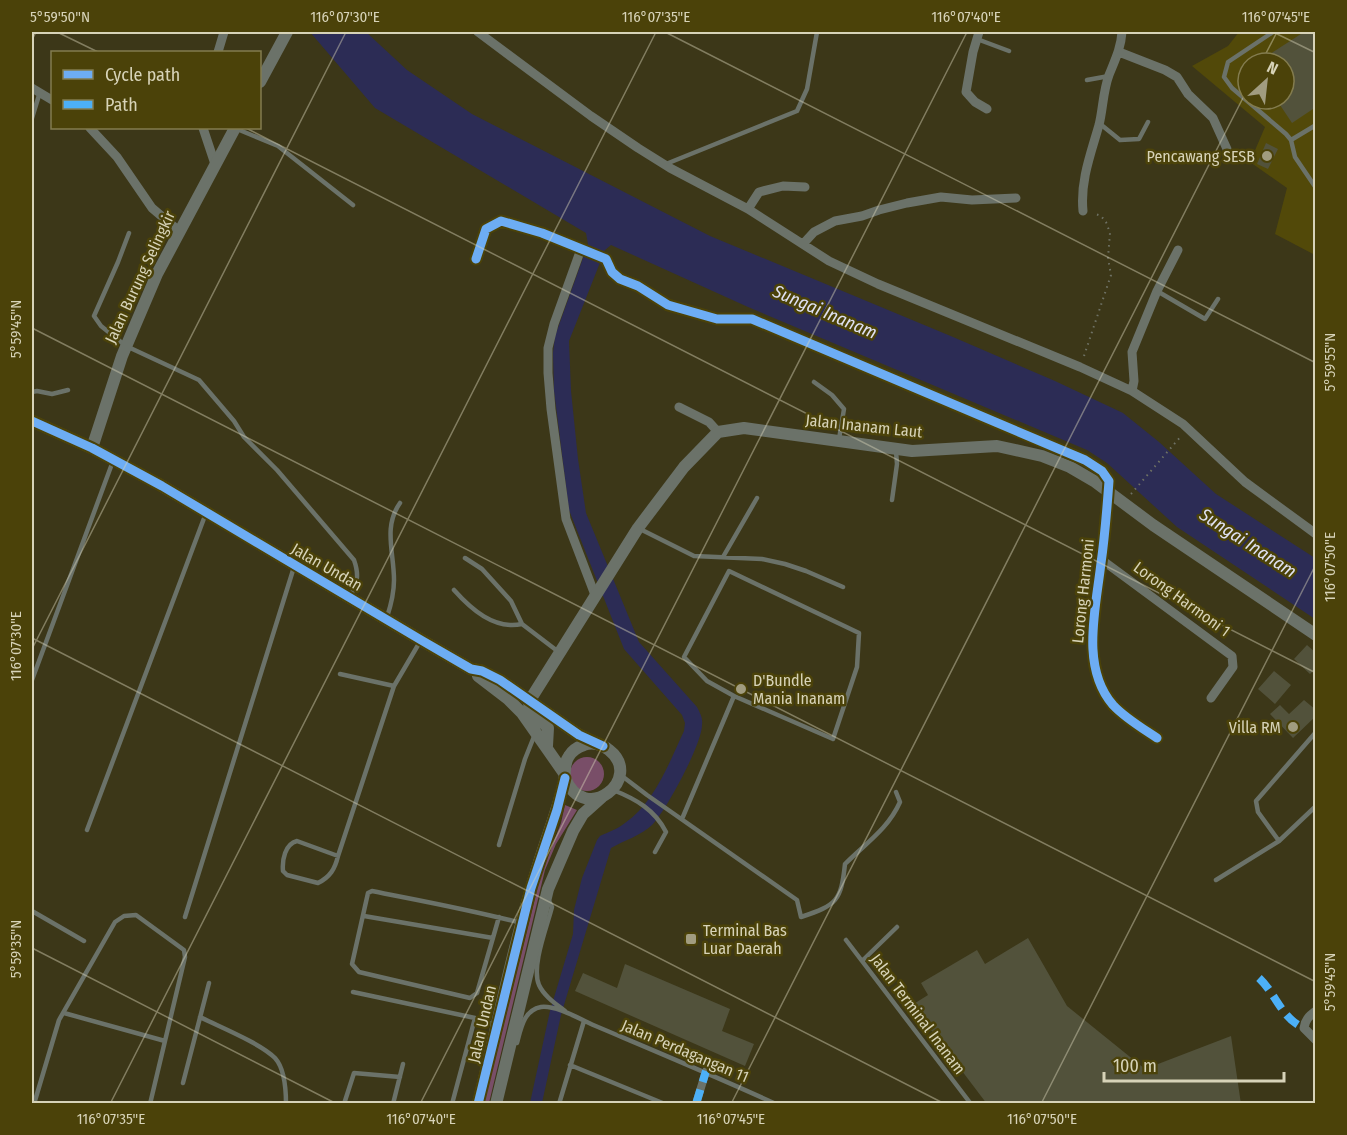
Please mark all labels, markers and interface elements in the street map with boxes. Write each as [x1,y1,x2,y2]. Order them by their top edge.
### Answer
text: 5°59'50"N [30,8,90,26]
text: 116°07'30"E [310,8,380,26]
text: 116°07'35"E [622,8,690,26]
text: 116°07'40"E [931,8,1001,26]
text: 116°07'45"E [1242,8,1310,26]
legend [51,51,261,129]
north arrow [1236,51,1296,111]
text: N [1264,57,1281,79]
text: Cycle path [105,64,180,86]
text: Path [105,94,138,116]
place label: Pencawang SESB [1147,147,1255,166]
marker: Pencawang SESB [1260,149,1274,163]
street label: Jalan Burung Selingkir [101,207,179,346]
water label: Sungai Inanam [769,280,880,344]
text: 5°59'45"N [7,300,25,358]
text: 5°59'55"N [1321,333,1339,391]
street label: Jalan Inanam Laut [805,410,924,442]
water label: Sungai Inanam [1195,503,1301,582]
text: 116°07'50"E [1321,532,1339,602]
street label: Lorong Harmoni [1068,538,1098,644]
street label: Jalan Undan [288,539,366,595]
street label: Lorong Harmoni 1 [1130,558,1234,640]
text: 116°07'30"E [7,611,25,681]
place label: D'Bundle Mania Inanam [753,671,845,708]
marker: D'Bundle Mania Inanam [734,682,748,696]
place label: Villa RM [1229,718,1281,737]
marker: Villa RM [1286,720,1300,734]
text: 5°59'35"N [7,920,25,978]
place label: Terminal Bas Luar Daerah [703,921,787,958]
marker: Terminal Bas Luar Daerah [684,932,698,946]
street label: Jalan Terminal Inanam [867,950,969,1078]
text: 5°59'45"N [1321,953,1339,1011]
street label: Jalan Undan [464,983,500,1065]
street label: Jalan Perdagangan 11 [619,1016,751,1086]
scale bar [1104,1045,1284,1083]
text: 100 m [1113,1055,1157,1077]
text: 116°07'35"E [77,1110,145,1128]
text: 116°07'40"E [386,1110,456,1128]
text: 116°07'45"E [697,1110,765,1128]
text: 116°07'50"E [1007,1110,1077,1128]

